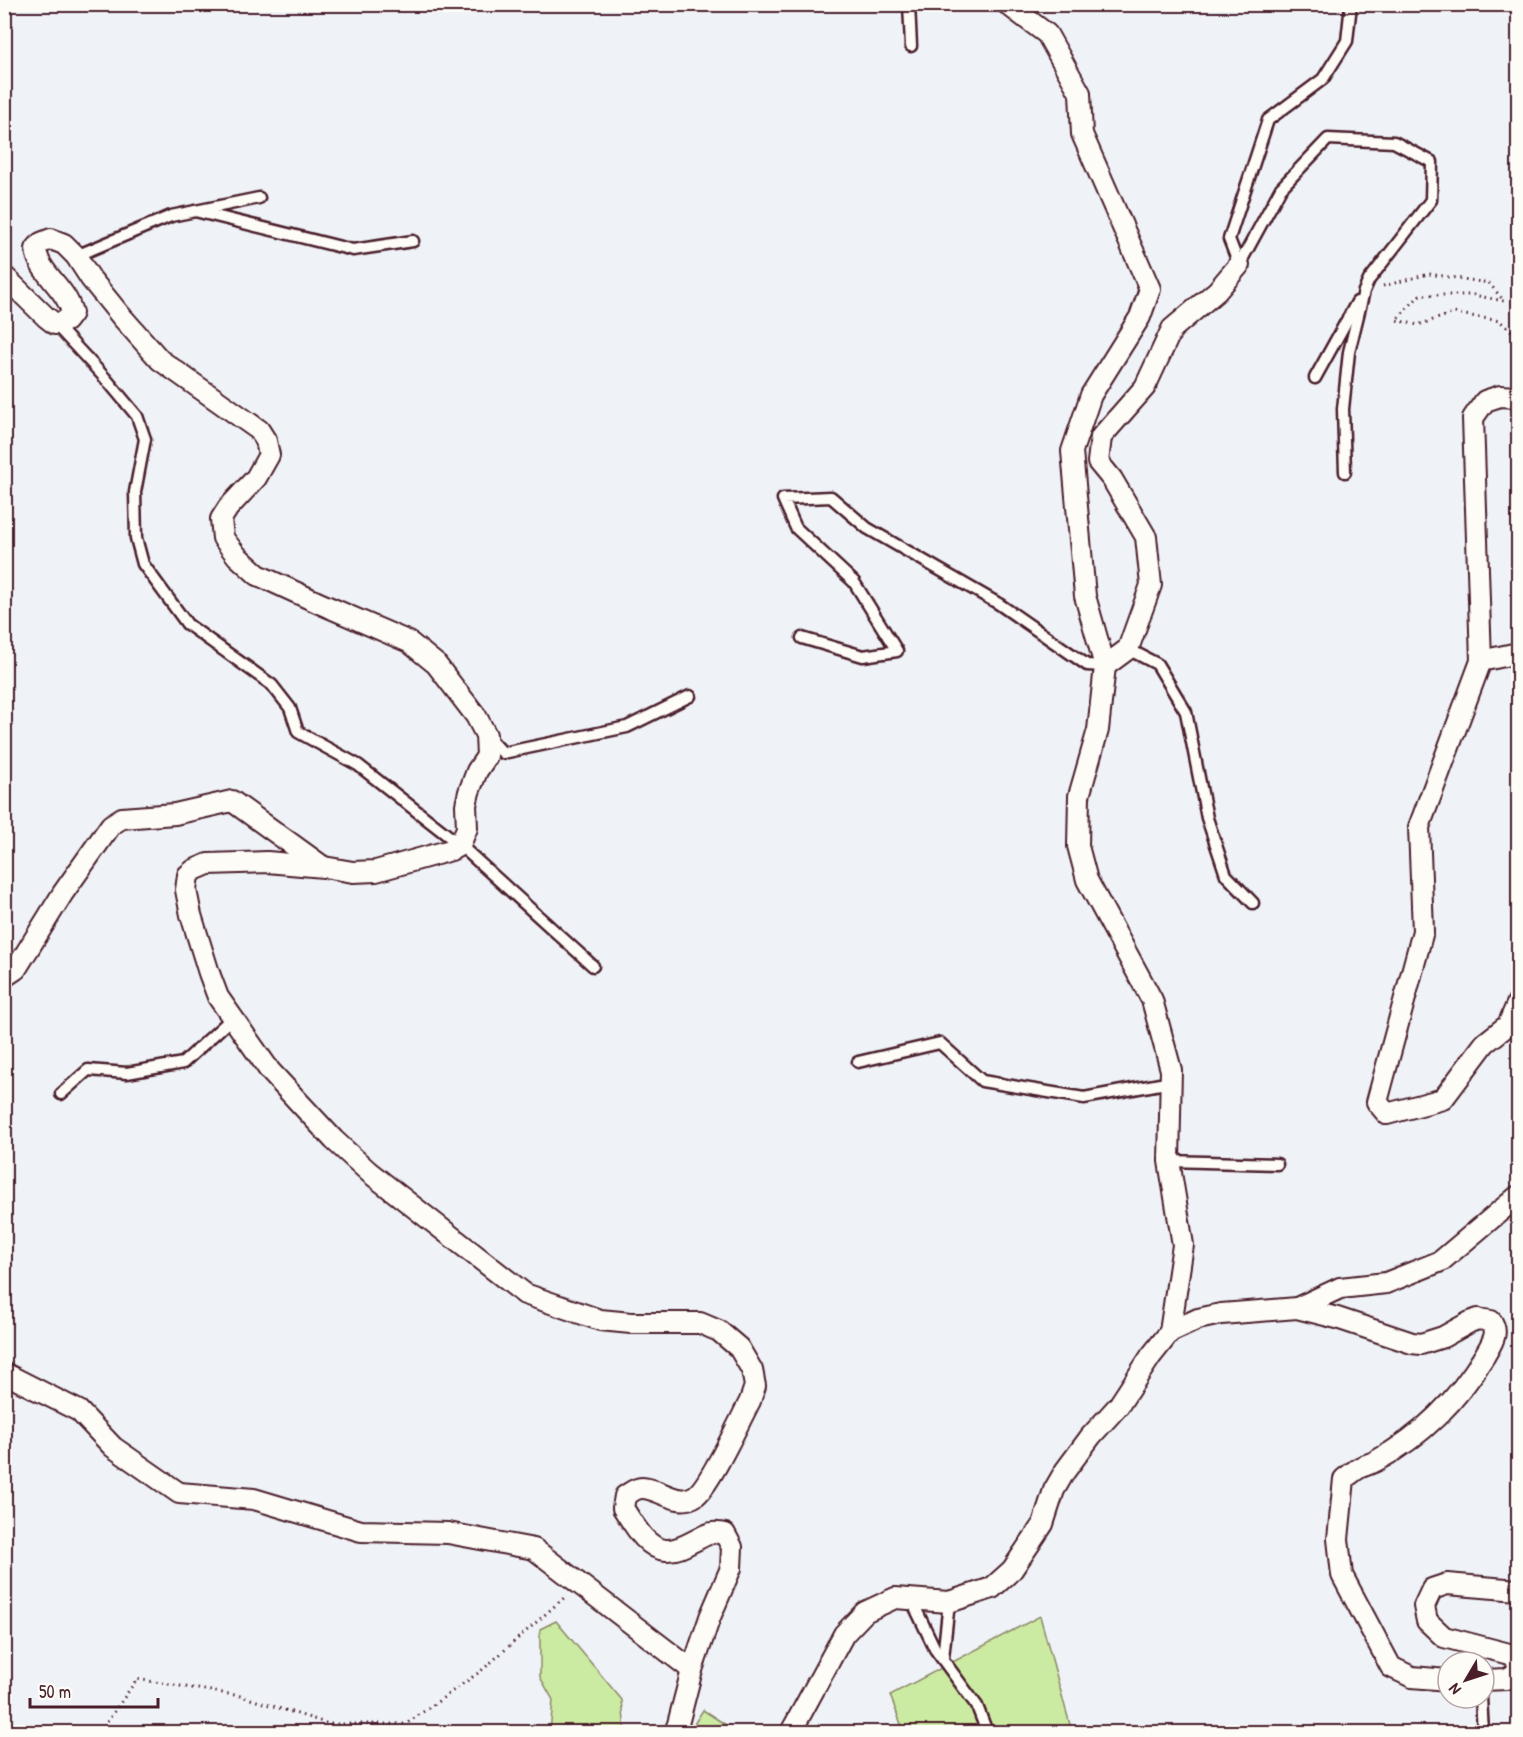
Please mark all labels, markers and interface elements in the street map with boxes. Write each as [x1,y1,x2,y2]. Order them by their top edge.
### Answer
north arrow [1436,1650,1496,1710]
scale bar [30,1671,158,1709]
text: 50 m [39,1679,71,1704]
text: N [1443,1679,1466,1700]

